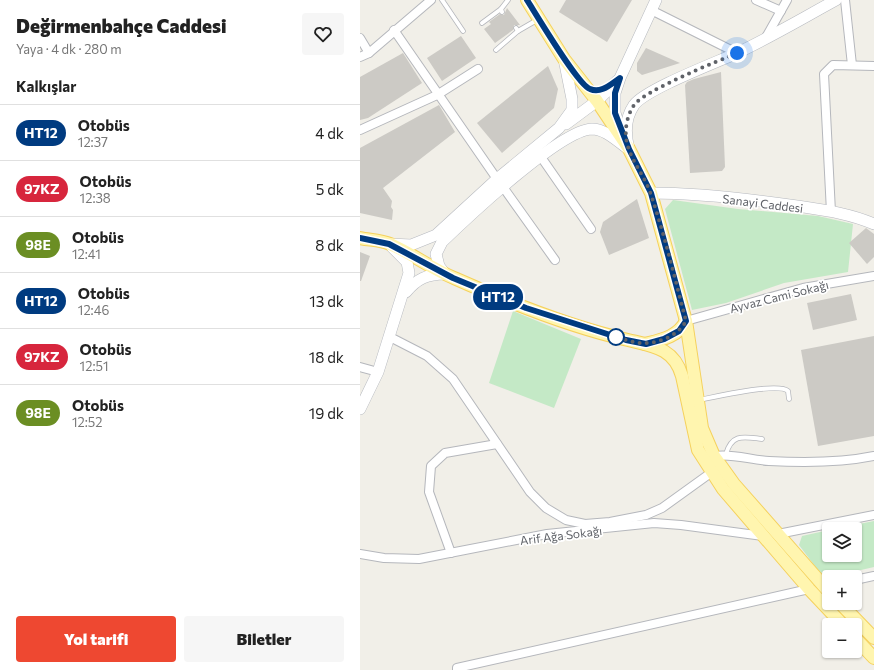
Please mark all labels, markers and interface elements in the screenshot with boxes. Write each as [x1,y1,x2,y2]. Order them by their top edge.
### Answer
button: heart [302,13,344,55]
text: Değirmenbahçe Caddesi [16,14,226,37]
text: Yaya · 4 dk · 280 m [16,41,122,57]
your location [727,43,747,63]
text: Kalkışlar [16,77,76,95]
text: Otobüs [78,116,130,134]
text: HT12 [24,124,58,141]
text: 4 dk [315,124,344,142]
text: 12:37 [78,134,108,150]
text: Otobüs [80,172,132,190]
text: 97KZ [24,180,60,197]
text: 5 dk [316,180,344,198]
text: 12:38 [80,190,111,206]
street label: Sanayi Caddesi [722,191,804,215]
text: Otobüs [72,228,124,246]
text: 98E [25,236,51,253]
text: 8 dk [315,236,344,254]
text: 12:41 [72,246,101,262]
street label: Ayvaz Cami Sokağı [728,277,830,315]
text: Otobüs [78,284,130,302]
line badge: HT12 [470,284,526,310]
text: HT12 [481,288,515,305]
text: HT12 [24,292,58,309]
text: 13 dk [309,292,344,310]
text: 12:46 [78,302,109,318]
unlabelled marker [607,328,625,346]
text: Otobüs [80,340,132,358]
text: 97KZ [24,348,60,365]
text: 18 dk [309,348,344,366]
text: 12:51 [80,358,108,374]
text: Otobüs [72,396,124,414]
text: 98E [25,404,51,421]
text: 19 dk [309,404,344,422]
text: 12:52 [72,414,103,430]
map controls [822,522,862,658]
button: layers [822,522,862,562]
street label: Arif Ağa Sokağı [519,523,603,547]
button: + [822,570,862,610]
button: Yol tarifi [16,616,176,662]
button: Biletler [184,616,344,662]
button: − [822,618,862,658]

